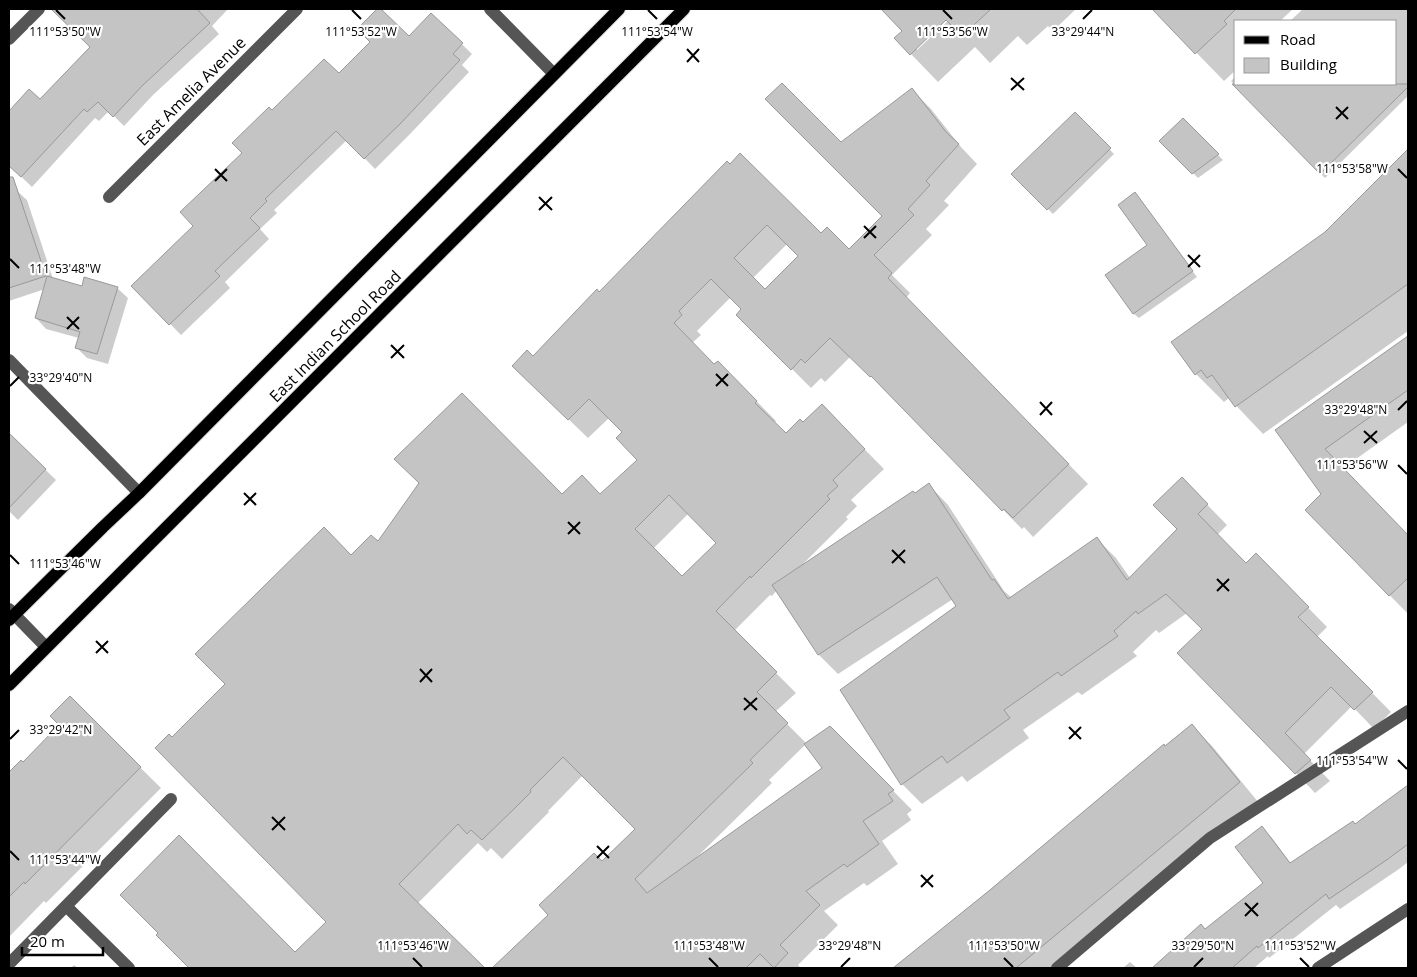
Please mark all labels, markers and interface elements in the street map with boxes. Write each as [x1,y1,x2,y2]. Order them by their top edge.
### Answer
legend [1234,20,1397,85]
text: 111°53'50"W [29,23,101,40]
text: 111°53'52"W [325,23,397,40]
text: 111°53'54"W [621,23,693,40]
text: 111°53'56"W [916,23,988,40]
text: 33°29'44"N [1052,23,1114,40]
text: Road [1280,29,1316,49]
street label: East Amelia Avenue [132,32,250,150]
text: Building [1280,54,1337,74]
text: 111°53'58"W [1316,160,1388,177]
text: 111°53'48"W [29,260,101,277]
street label: East Indian School Road [264,265,406,407]
text: 33°29'40"N [30,369,92,386]
text: 33°29'48"N [1325,401,1387,418]
text: 111°53'56"W [1316,456,1388,473]
text: 111°53'46"W [29,555,101,572]
text: 33°29'42"N [30,721,92,738]
text: 111°53'54"W [1316,752,1388,769]
text: 111°53'44"W [29,851,101,868]
scale bar [22,924,104,956]
text: 20 m [30,931,65,951]
text: 111°53'46"W [377,937,449,954]
text: 111°53'48"W [673,937,745,954]
text: 33°29'48"N [819,937,881,954]
text: 111°53'50"W [968,937,1040,954]
text: 33°29'50"N [1172,937,1234,954]
text: 111°53'52"W [1264,937,1336,954]

